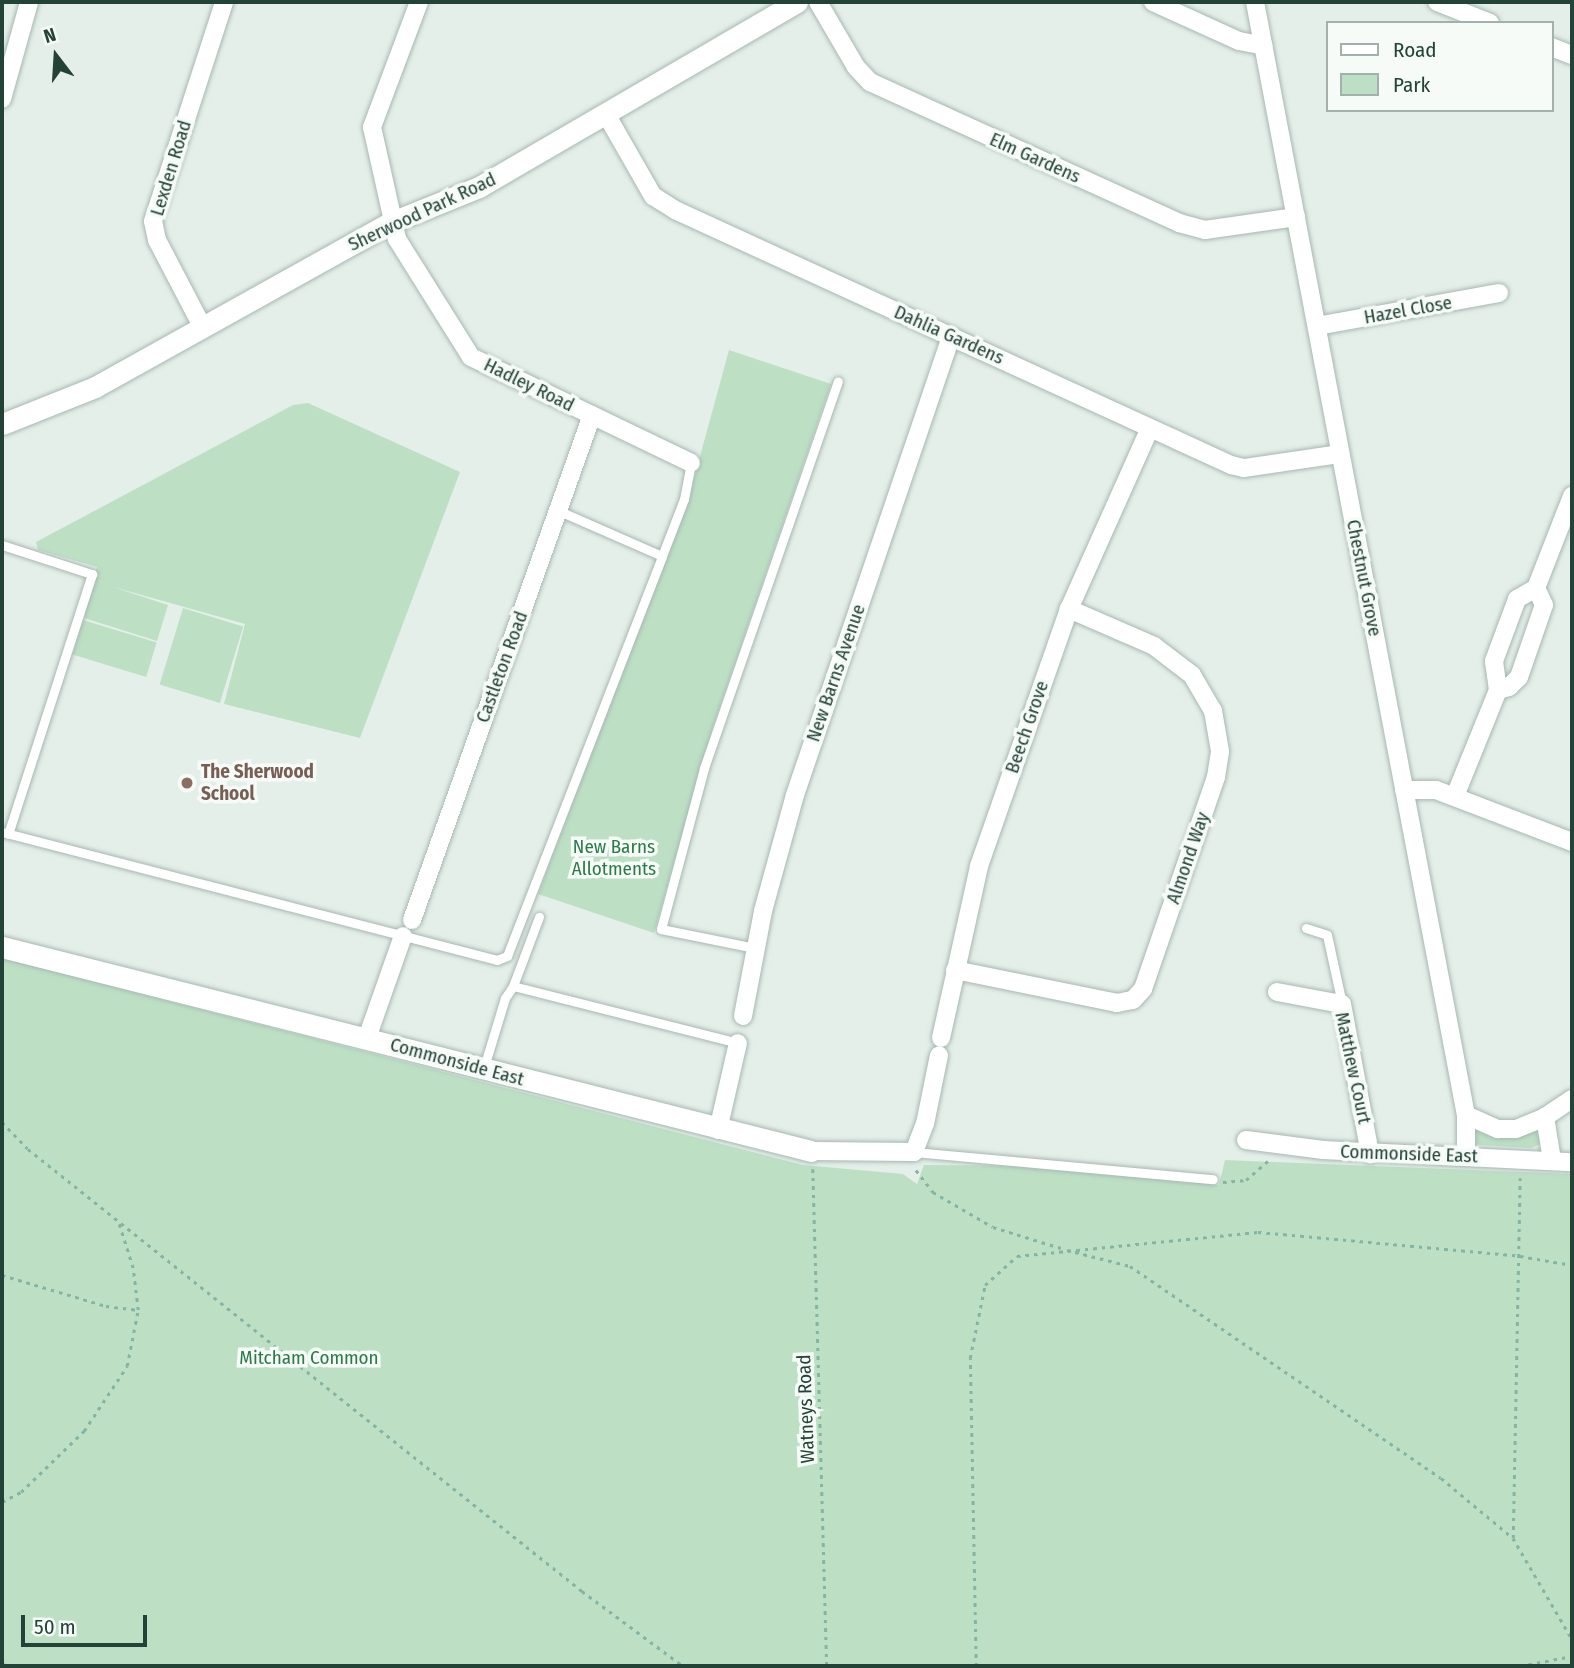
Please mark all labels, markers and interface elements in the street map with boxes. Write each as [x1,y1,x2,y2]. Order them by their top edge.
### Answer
north arrow [21,21,91,91]
legend [1326,21,1553,112]
text: N [41,23,59,48]
text: Road [1393,37,1437,63]
text: Park [1393,72,1430,98]
street label: Lexden Road [146,117,196,219]
street label: Elm Gardens [986,128,1084,188]
street label: Sherwood Park Road [345,168,499,256]
street label: Hazel Close [1362,291,1454,329]
street label: Dahlia Gardens [891,301,1007,369]
street label: Hadley Road [480,353,578,417]
street label: Chestnut Grove [1342,518,1386,638]
street label: New Barns Avenue [802,601,870,745]
street label: Castleton Road [471,608,533,726]
street label: Beech Grove [1001,678,1053,776]
place label: The Sherwood School [201,761,314,805]
marker: The Sherwood School [179,775,195,791]
street label: Almond Way [1162,809,1214,907]
park label: New Barns Allotments [572,836,656,880]
street label: Matthew Court [1330,1010,1376,1126]
street label: Commonside East [388,1033,526,1091]
street label: Commonside East [1340,1140,1478,1168]
park label: Mitcham Common [239,1347,379,1369]
street label: Watneys Road [793,1354,819,1464]
scale bar [24,1602,150,1646]
text: 50 m [34,1614,76,1640]

